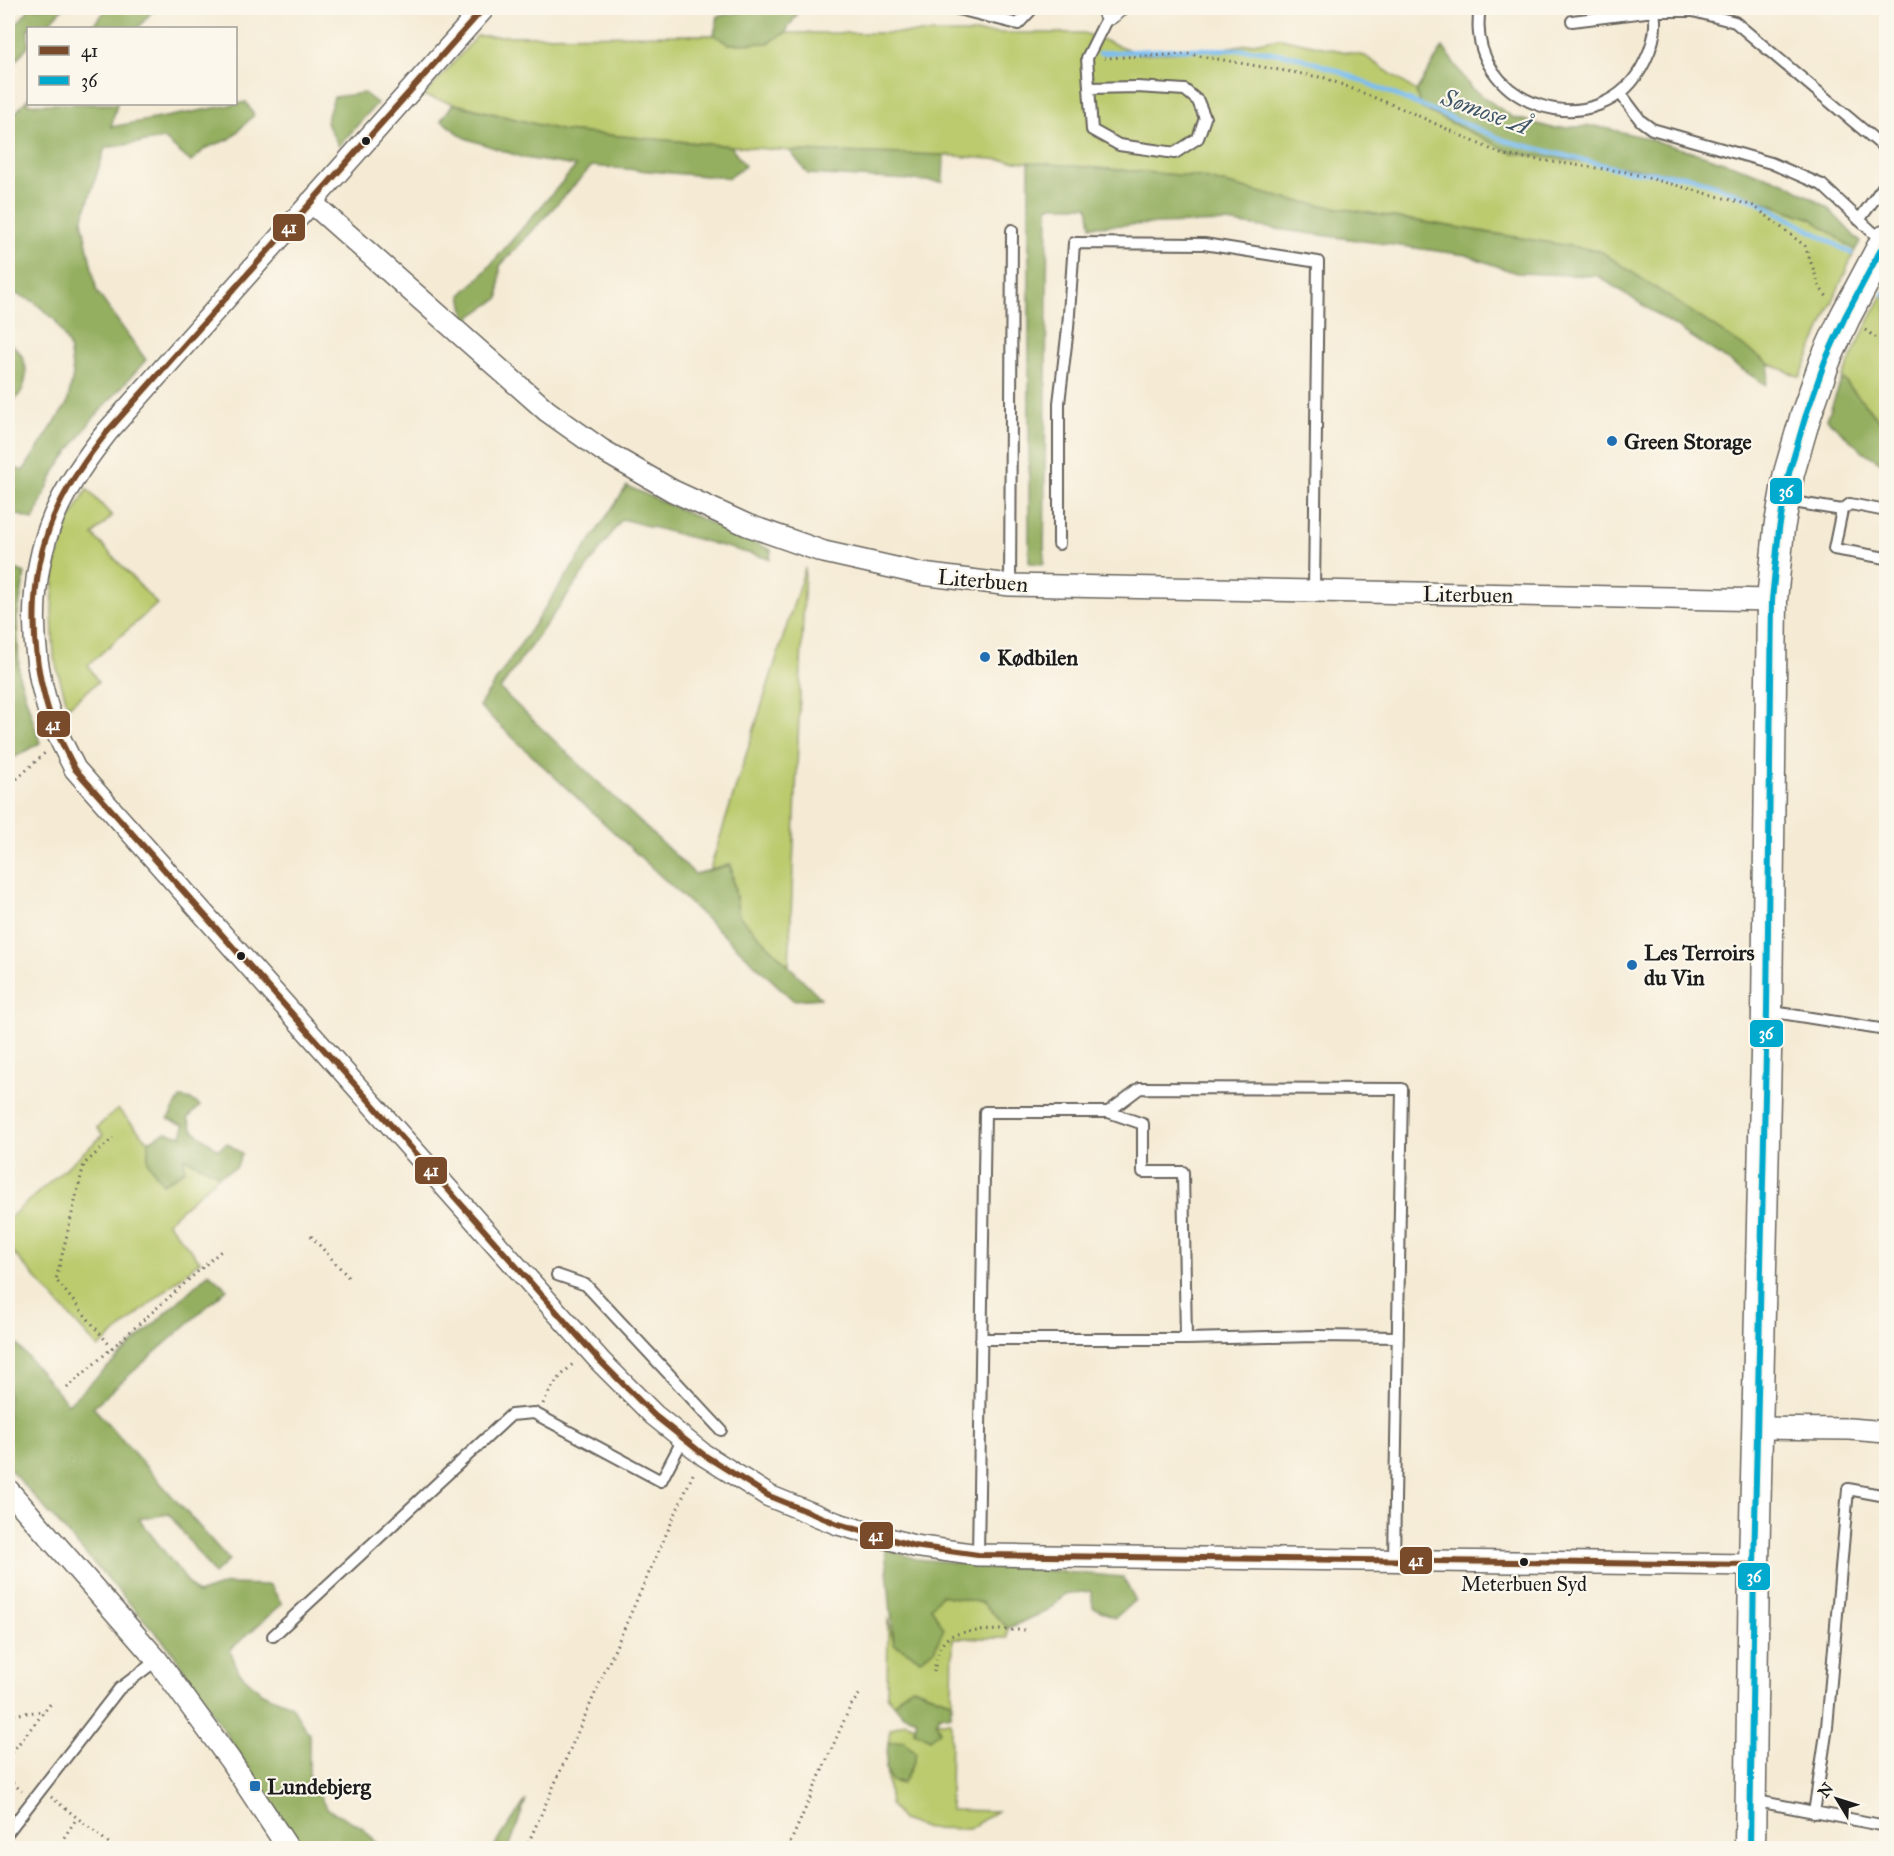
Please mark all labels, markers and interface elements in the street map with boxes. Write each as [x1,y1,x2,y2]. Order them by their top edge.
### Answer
legend [27,27,237,105]
text: 41 [81,40,98,62]
text: 36 [81,70,98,92]
water label: Sømose Å [1436,82,1536,142]
unlabelled marker [360,135,372,147]
line badge: 41 [272,213,306,242]
text: 41 [281,218,297,238]
place label: Green Storage [1624,428,1752,455]
marker: Green Storage [1605,434,1619,448]
line badge: 36 [1769,477,1803,505]
text: 36 [1779,482,1794,502]
street label: Literbuen [937,563,1029,598]
street label: Literbuen [1422,580,1514,609]
place label: Kødbilen [997,644,1078,671]
marker: Kødbilen [978,650,992,664]
line badge: 41 [36,710,71,738]
text: 41 [45,715,61,735]
place label: Les Terroirs du Vin [1644,939,1755,991]
unlabelled marker [235,950,247,962]
marker: Les Terroirs du Vin [1625,958,1639,972]
line badge: 36 [1749,1019,1784,1048]
text: 36 [1759,1024,1774,1044]
line badge: 41 [414,1156,448,1185]
text: 41 [423,1161,439,1181]
line badge: 41 [859,1521,894,1550]
text: 41 [868,1526,884,1546]
line badge: 41 [1399,1546,1433,1575]
text: 41 [1408,1551,1424,1571]
marker: Meterbuen Syd [1518,1556,1530,1568]
line badge: 36 [1737,1562,1771,1591]
text: 36 [1747,1567,1762,1587]
place label: Meterbuen Syd [1461,1572,1587,1596]
north arrow [1807,1769,1867,1829]
place label: Lundebjerg [267,1773,372,1800]
marker: Lundebjerg [248,1779,262,1793]
text: N [1814,1779,1837,1801]

